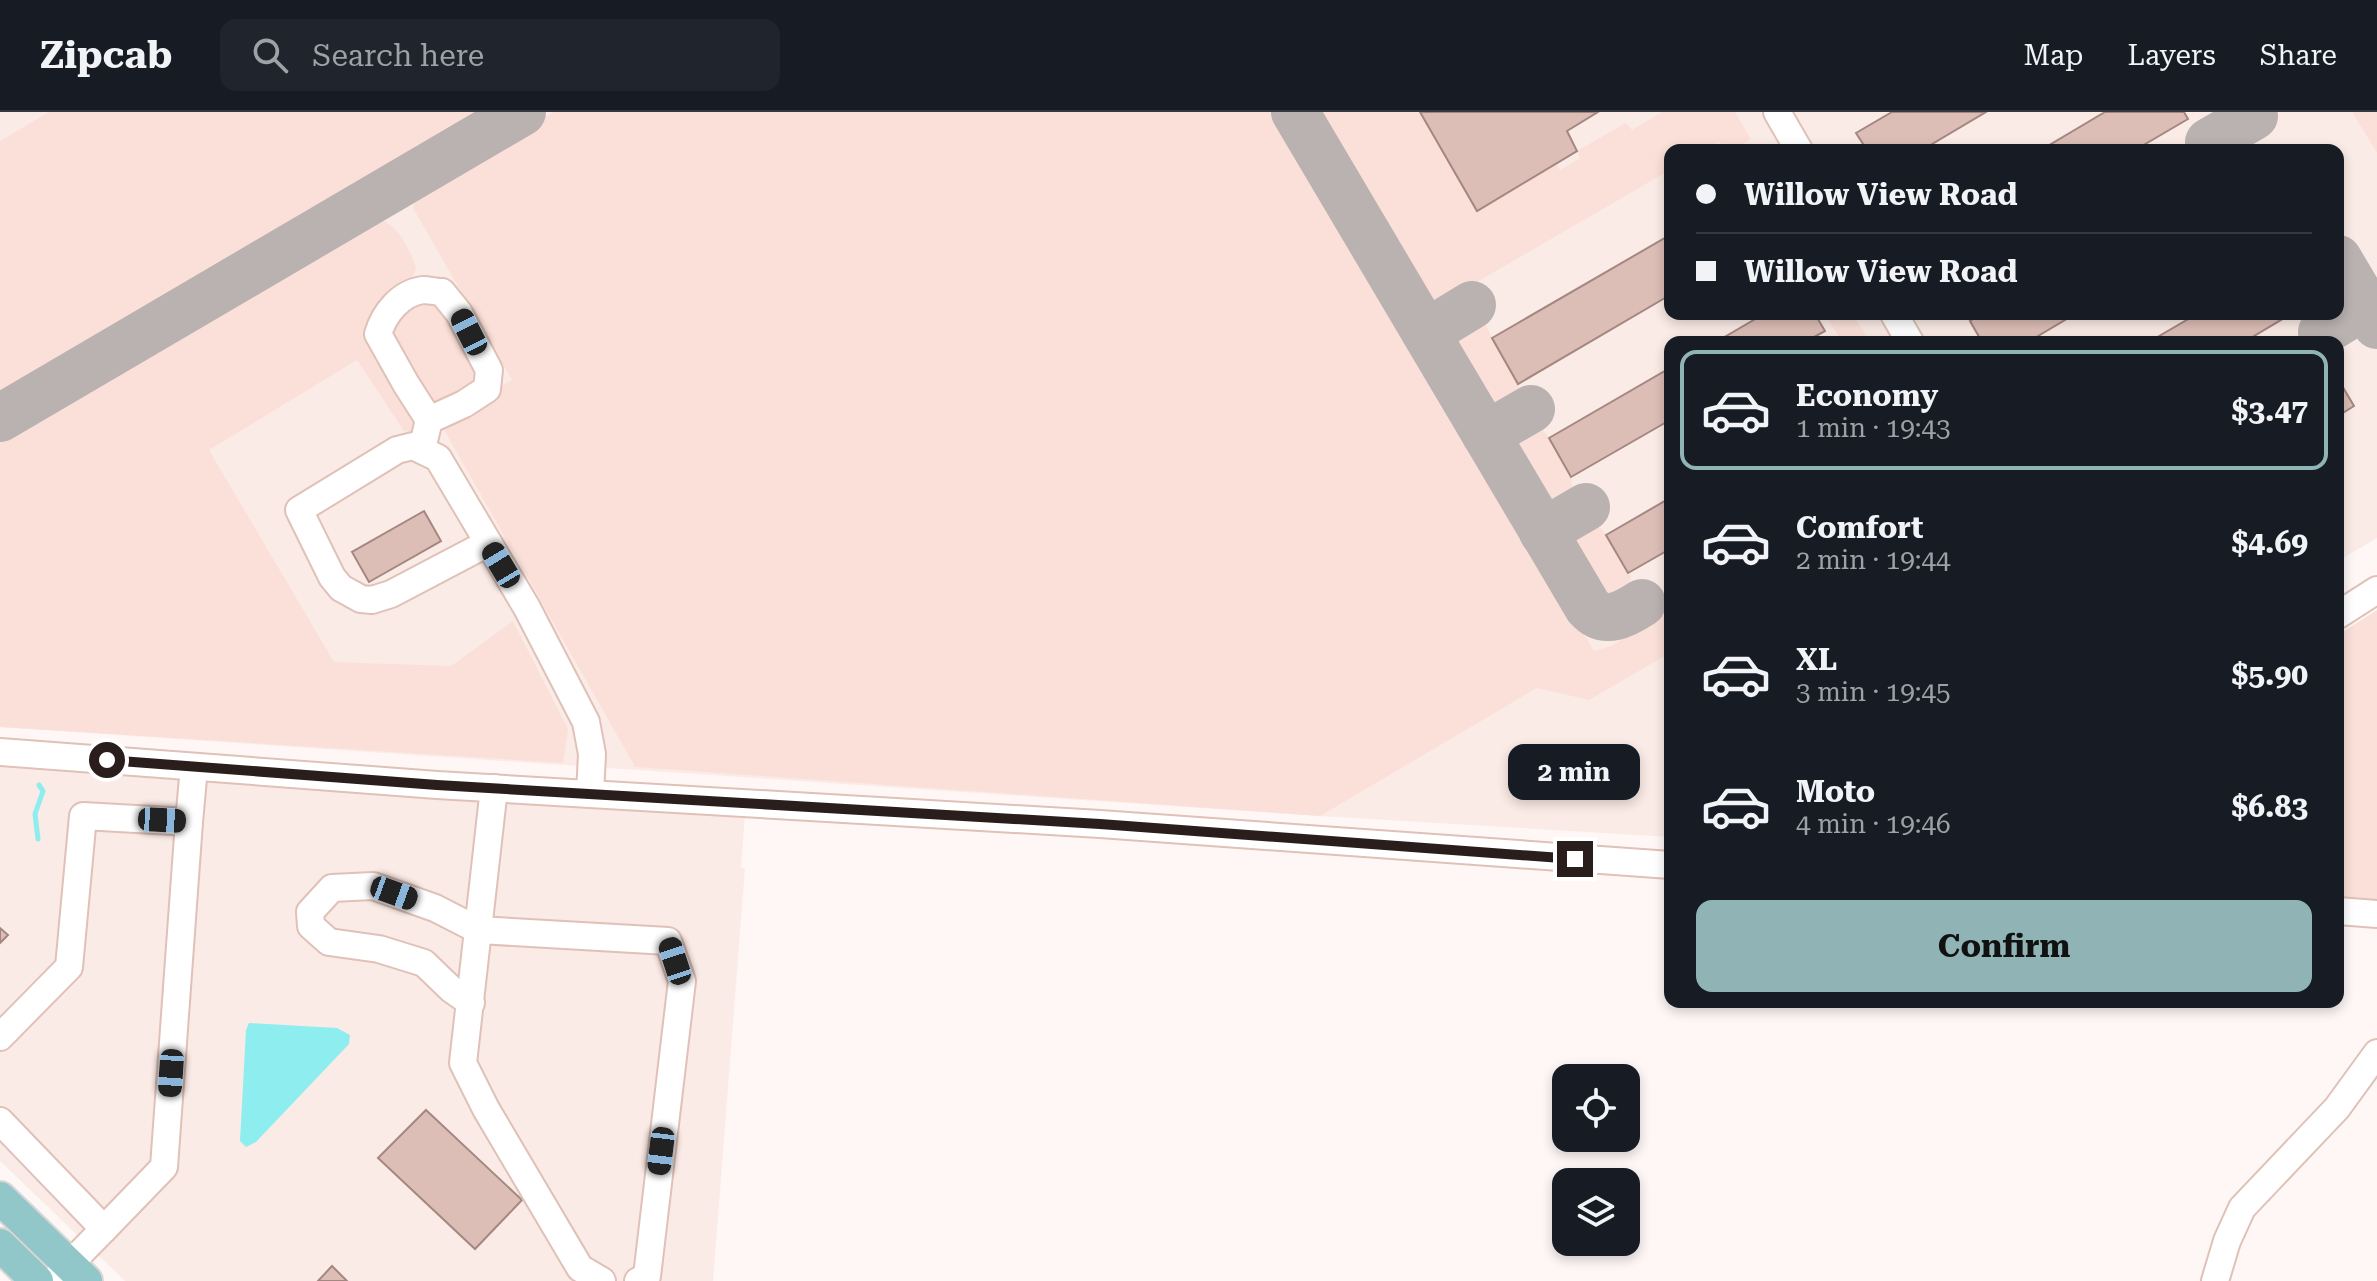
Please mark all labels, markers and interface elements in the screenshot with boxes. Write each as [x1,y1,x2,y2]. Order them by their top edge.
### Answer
search box [220,19,780,91]
text: Zipcab [40,33,172,77]
icon: search [248,33,292,77]
text: Search here [312,38,484,73]
text: Map [2024,39,2083,72]
text: Layers [2127,39,2216,72]
text: Share [2260,39,2337,72]
text: Willow View Road [1744,177,2017,212]
text: Willow View Road [1744,254,2017,289]
car [447,305,491,359]
icon: car [1700,374,1772,446]
text: Economy [1796,378,1938,413]
text: $3.47 [2231,393,2308,428]
text: 1 min · 19:43 [1796,413,1951,443]
icon: car [1700,506,1772,578]
text: Comfort [1796,510,1923,545]
text: $4.69 [2231,525,2308,560]
car [478,538,524,592]
text: 2 min · 19:44 [1796,545,1951,575]
icon: car [1700,638,1772,710]
text: XL [1796,642,1837,677]
text: $5.90 [2231,657,2308,692]
text: 3 min · 19:45 [1796,677,1951,707]
route start [89,742,125,778]
callout: 2 min [1509,743,1641,799]
text: 2 min [1538,757,1610,787]
icon: car [1700,770,1772,842]
text: Moto [1796,774,1875,809]
text: $6.83 [2231,789,2308,824]
car [137,807,187,833]
text: 4 min · 19:46 [1796,809,1951,839]
route end [1557,841,1593,877]
car [367,874,421,912]
button: Confirm [1696,900,2312,992]
car [656,934,694,988]
car [157,1048,185,1098]
map controls [1552,1064,1640,1256]
button: locate [1552,1064,1640,1152]
car [646,1126,676,1176]
button: layers [1552,1168,1640,1256]

